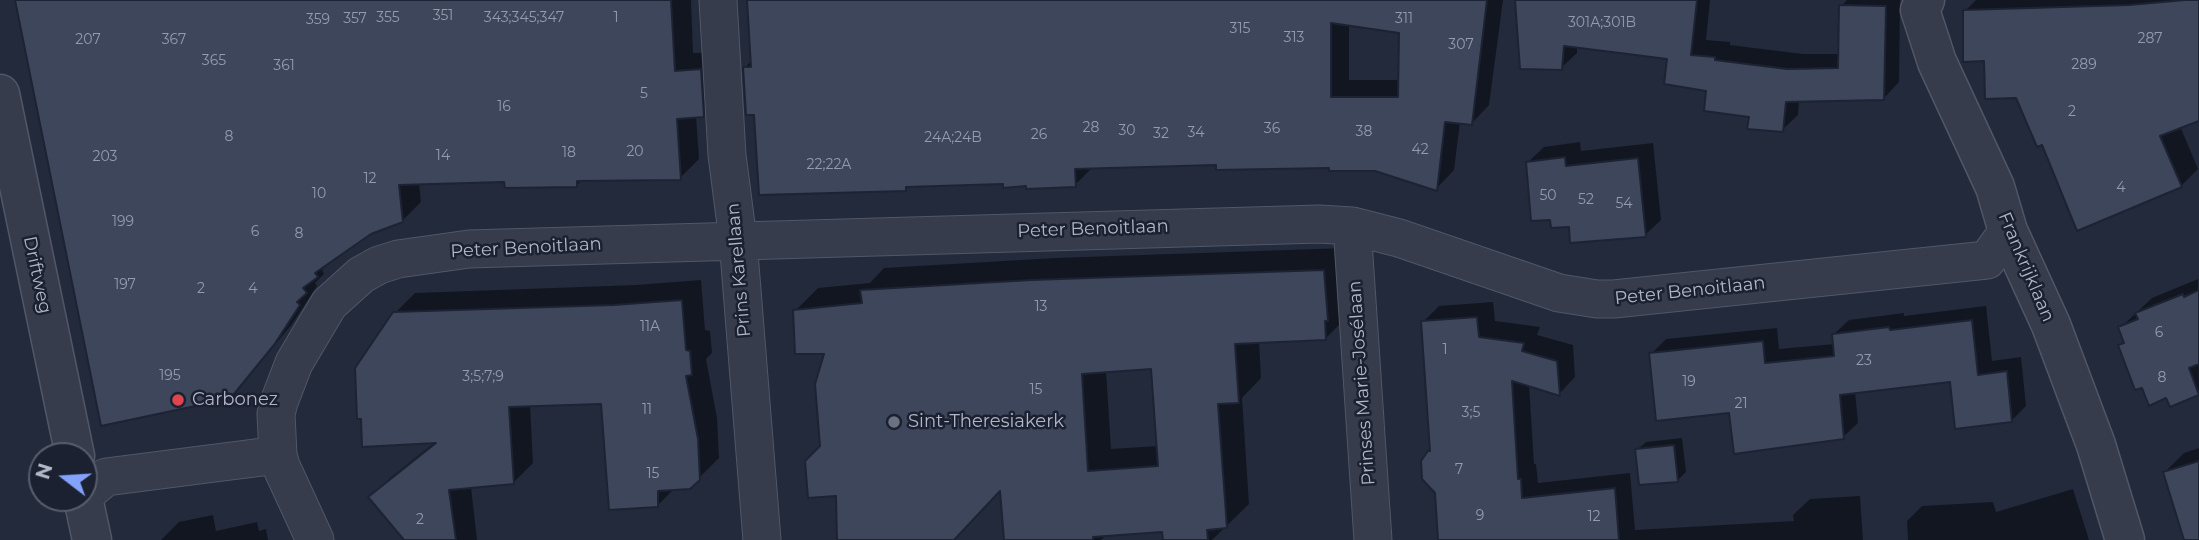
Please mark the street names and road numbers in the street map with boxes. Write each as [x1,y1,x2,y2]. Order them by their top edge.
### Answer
street label: Prins Karellaan [722,202,756,338]
street label: Frankrijklaan [1993,209,2059,325]
street label: Peter Benoitlaan [1017,216,1169,242]
street label: Peter Benoitlaan [450,233,602,263]
street label: Driftweg [18,234,56,316]
street label: Peter Benoitlaan [1614,272,1766,310]
street label: Prinses Marie-Josélaan [1344,280,1380,486]

